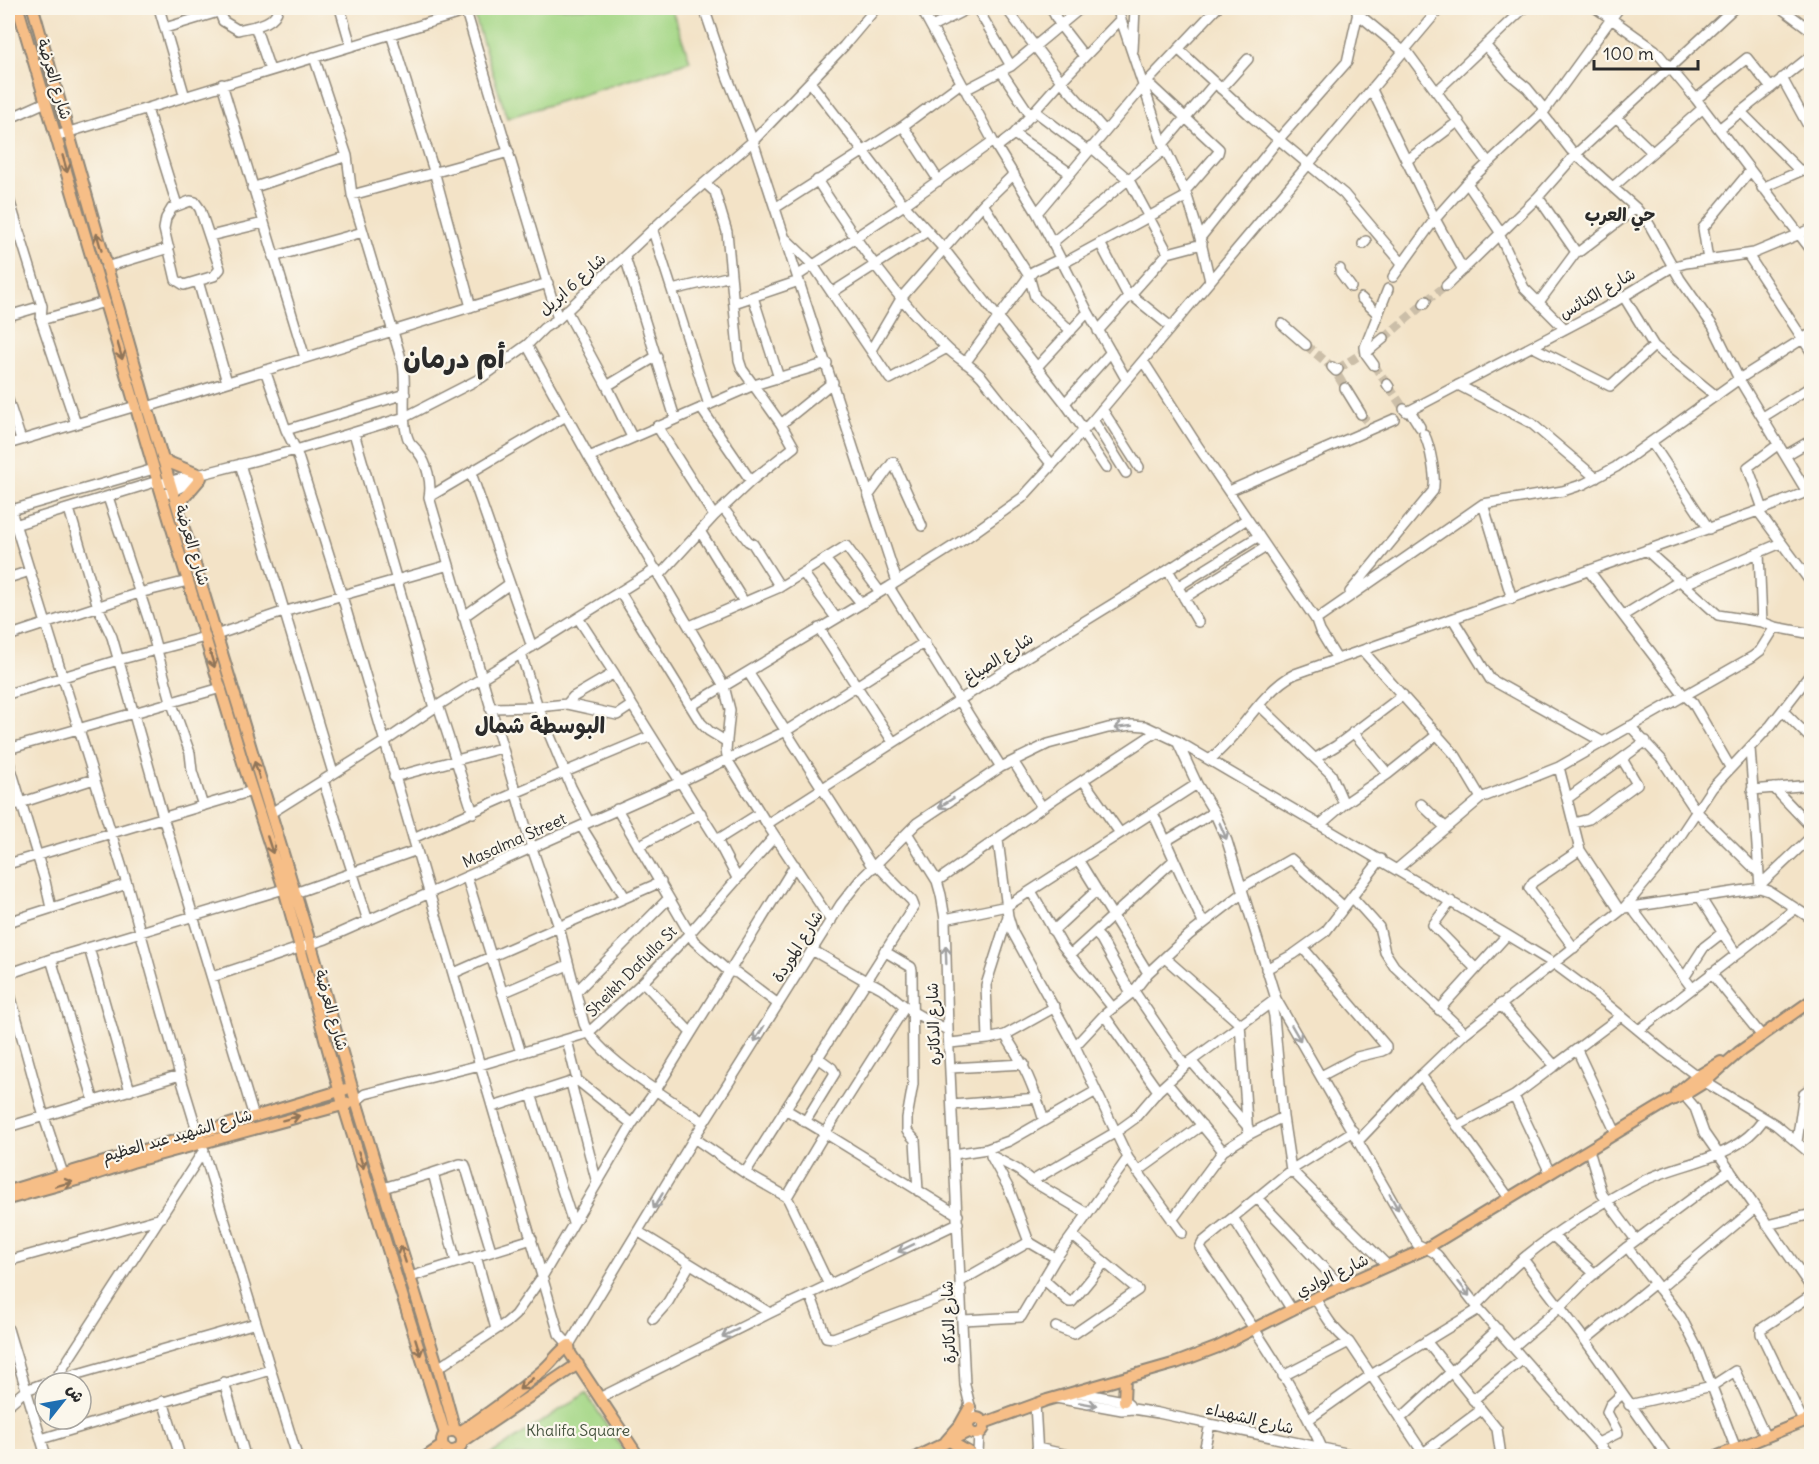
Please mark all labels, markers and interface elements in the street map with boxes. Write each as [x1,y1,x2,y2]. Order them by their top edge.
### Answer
scale bar [1594,33,1698,71]
street label: شارع العرضة [31,36,77,122]
text: 100 m [1603,42,1654,65]
one-way arrow [60,154,71,173]
district label: حي العرب [1585,203,1655,231]
one-way arrow [93,232,104,251]
street label: شارع 6 ابريل [534,249,611,321]
street label: شارع الكنائس [1555,263,1640,325]
district label: أم درمان [403,340,506,380]
one-way arrow [115,341,126,360]
street label: شارع العرضة [169,502,215,588]
street label: شارع الصياغ [959,628,1038,690]
one-way arrow [207,649,218,668]
district label: البوسطة شمال [475,711,605,740]
one-way arrow [1113,721,1133,732]
one-way arrow [251,761,262,780]
one-way arrow [938,797,955,809]
street label: Masalma Street [459,808,570,872]
one-way arrow [1218,821,1229,839]
one-way arrow [265,835,276,854]
street label: شارع الموردة [767,906,829,987]
street label: Sheikh Dafulla St [581,921,681,1021]
one-way arrow [940,945,951,965]
street label: شارع العرضة [309,967,353,1053]
street label: شارع الدكاتره [922,982,946,1066]
one-way arrow [1290,1024,1302,1041]
one-way arrow [753,1025,765,1042]
street label: شارع الشهيد عبد العظيم [100,1104,255,1169]
one-way arrow [282,1112,301,1123]
one-way arrow [356,1150,367,1169]
one-way arrow [54,1178,73,1189]
one-way arrow [651,1192,663,1209]
one-way arrow [1388,1193,1400,1210]
one-way arrow [897,1243,915,1255]
one-way arrow [397,1245,408,1264]
street label: شارع الوادي [1292,1249,1372,1303]
street label: شارع الدكاترة [937,1280,961,1364]
one-way arrow [1458,1281,1470,1297]
one-way arrow [722,1327,739,1339]
one-way arrow [413,1337,424,1356]
north arrow [33,1371,93,1431]
one-way arrow [518,1378,534,1391]
text: ش [63,1381,89,1406]
street label: شارع الشهداء [1204,1398,1296,1440]
one-way arrow [1078,1399,1097,1410]
park label: Khalifa Square [526,1420,630,1440]

